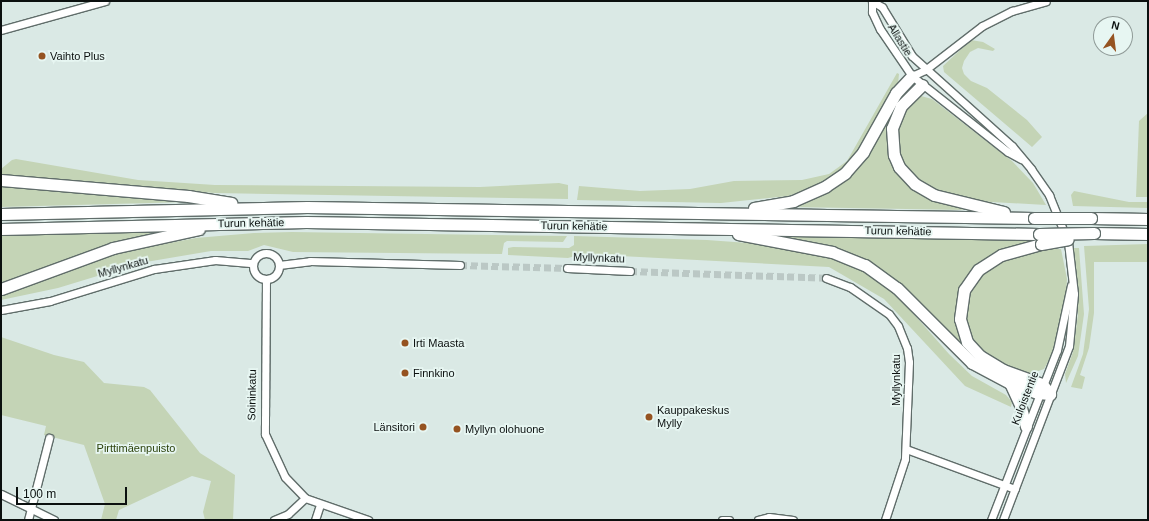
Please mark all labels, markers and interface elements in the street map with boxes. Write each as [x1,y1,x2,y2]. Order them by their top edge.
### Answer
north arrow [1093,16,1133,56]
text: N [1110,19,1121,32]
street label: Allastie [885,21,915,59]
place label: Vaihto Plus [50,49,105,63]
marker: Vaihto Plus [37,51,47,61]
street label: Turun kehätie [217,216,285,230]
street label: Turun kehätie [540,219,608,233]
street label: Turun kehätie [864,224,932,238]
street label: Myllynkatu [573,250,625,266]
street label: Myllynkatu [96,253,150,281]
place label: Irti Maasta [413,336,464,350]
marker: Irti Maasta [400,338,410,348]
street label: Myllynkatu [889,354,903,406]
place label: Finnkino [413,366,455,380]
marker: Finnkino [400,368,410,378]
street label: Soininkatu [245,369,259,421]
street label: Kuloistentie [1009,369,1041,427]
place label: Kauppakeskus Mylly [657,404,729,430]
marker: Kauppakeskus Mylly [644,412,654,422]
place label: Länsitori [373,420,415,434]
marker: Länsitori [418,422,428,432]
place label: Myllyn olohuone [465,422,544,436]
marker: Myllyn olohuone [452,424,462,434]
park label: Pirttimäenpuisto [97,441,175,455]
scale bar [18,479,129,505]
text: 100 m [23,487,56,501]

